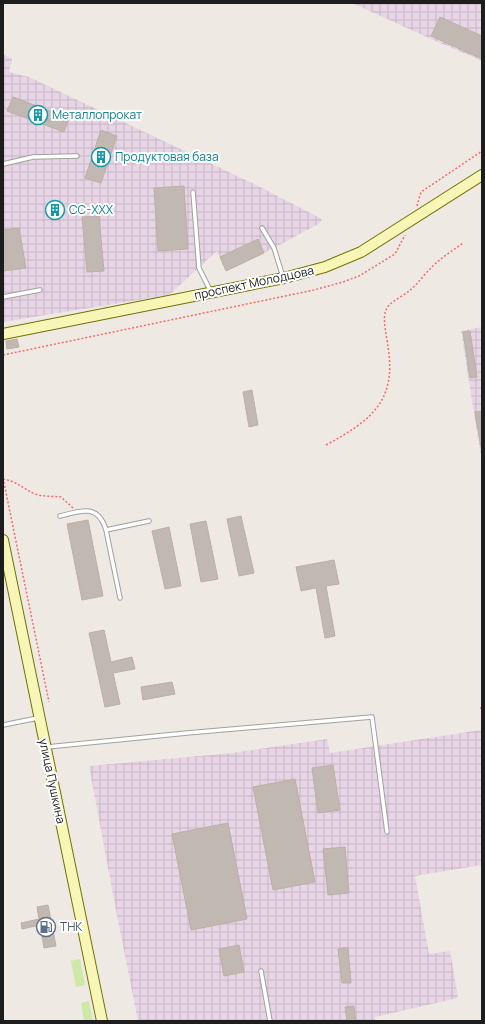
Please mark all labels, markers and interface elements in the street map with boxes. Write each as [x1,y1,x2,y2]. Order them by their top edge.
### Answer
building icon: Металлопрокат [27,104,49,126]
place label: Металлопрокат [52,106,142,123]
building icon: Продуктовая база [90,146,112,168]
place label: Продуктовая база [115,148,219,165]
building icon: СС-ХХХ [44,199,66,221]
place label: СС-ХХХ [69,201,114,218]
street label: проспект Молодцова [193,262,315,303]
street label: улица Пушкина [35,737,70,825]
fuel station icon: ТНК [35,916,57,938]
place label: ТНК [60,918,83,935]

